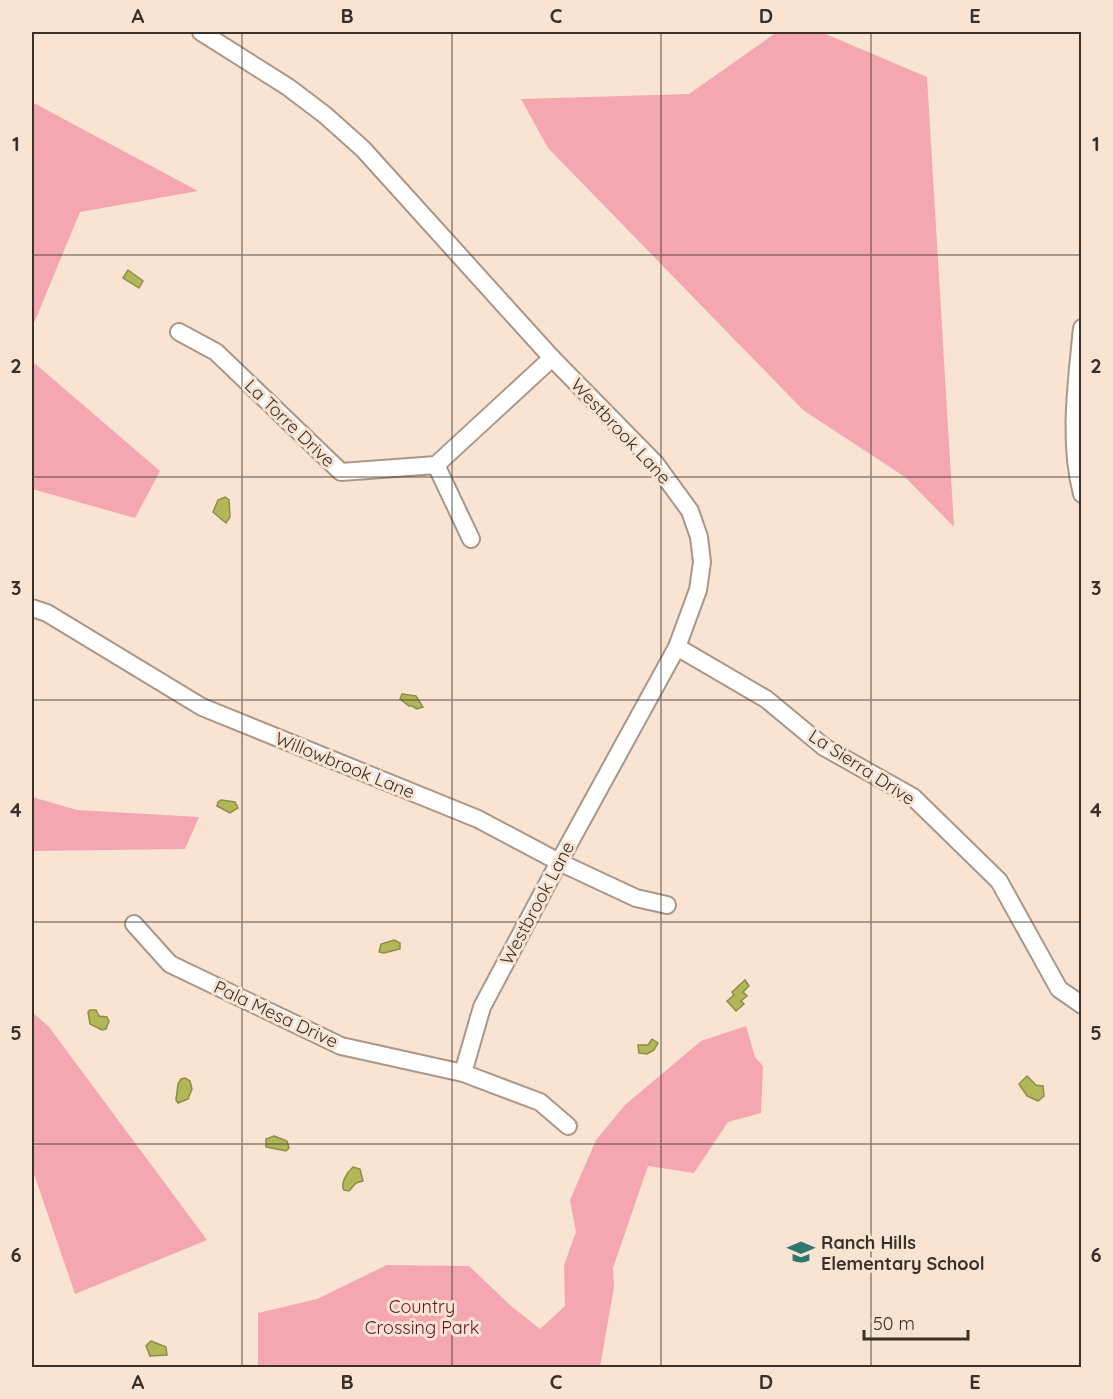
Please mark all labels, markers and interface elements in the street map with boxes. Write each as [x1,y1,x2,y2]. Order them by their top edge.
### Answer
text: A [132,3,145,28]
text: B [340,3,354,28]
text: C [550,3,563,28]
text: D [759,3,773,28]
text: E [969,3,981,28]
text: 1 [12,131,20,156]
text: 1 [1092,131,1100,156]
text: 2 [10,353,22,378]
text: 2 [1090,353,1102,378]
street label: Westbrook Lane [566,373,676,489]
street label: La Torre Drive [240,374,340,472]
text: 3 [11,575,21,600]
text: 3 [1091,575,1101,600]
street label: La Sierra Drive [804,724,920,810]
street label: Willowbrook Lane [272,727,418,803]
text: 4 [10,797,22,822]
text: 4 [1090,797,1102,822]
street label: Westbrook Lane [495,837,579,969]
street label: Pala Mesa Drive [210,975,342,1053]
text: 5 [10,1020,22,1045]
text: 5 [1090,1020,1102,1045]
place label: Ranch Hills Elementary School [821,1231,985,1275]
school or university icon: Ranch Hills Elementary School [786,1237,816,1267]
text: 6 [10,1242,22,1267]
text: 6 [1090,1242,1102,1267]
park label: Country Crossing Park [365,1295,479,1339]
scale bar [864,1303,968,1341]
text: 50 m [873,1312,915,1335]
text: A [132,1369,145,1394]
text: B [340,1369,354,1394]
text: C [550,1369,563,1394]
text: D [759,1369,773,1394]
text: E [969,1369,981,1394]

